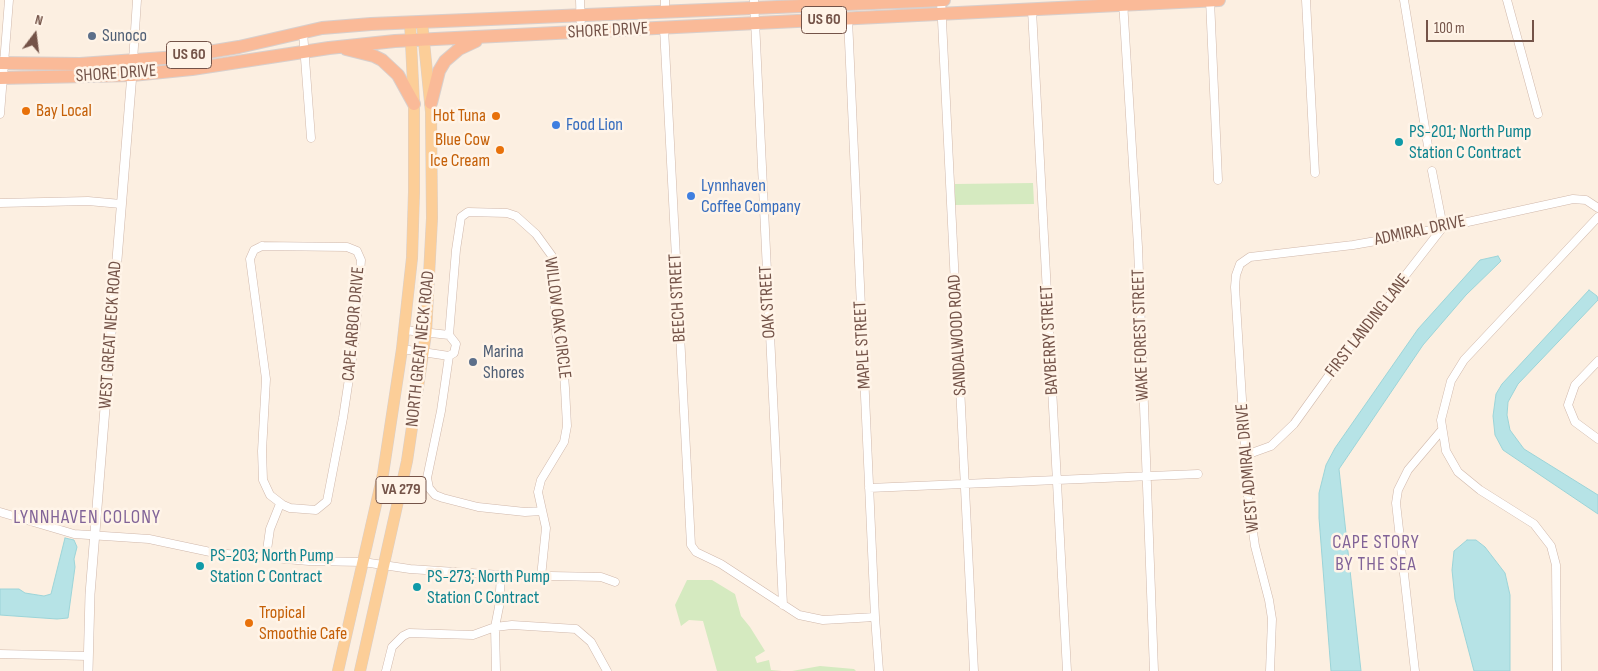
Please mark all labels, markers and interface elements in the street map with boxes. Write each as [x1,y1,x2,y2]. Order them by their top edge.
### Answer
road number: US 60 [802,6,846,34]
north arrow [10,10,60,60]
scale bar [1428,10,1536,42]
text: N [33,11,45,29]
street label: SHORE DRIVE [567,18,649,44]
text: 100 m [1434,19,1465,38]
place label: Sunoco [102,25,147,47]
marker: Sunoco [86,30,98,42]
road number: US 60 [166,42,212,68]
street label: SHORE DRIVE [75,60,157,88]
place label: Bay Local [36,100,92,122]
marker: Bay Local [20,105,32,117]
place label: Hot Tuna [433,105,486,127]
marker: Hot Tuna [490,110,502,122]
place label: Food Lion [566,114,623,136]
marker: Food Lion [550,119,562,131]
place label: PS-201; North Pump Station C Contract [1409,121,1531,163]
place label: Blue Cow Ice Cream [430,129,490,172]
marker: PS-201; North Pump Station C Contract [1393,136,1405,148]
marker: Blue Cow Ice Cream [494,144,506,156]
place label: Lynnhaven Coffee Company [701,175,801,218]
marker: Lynnhaven Coffee Company [685,190,697,202]
street label: ADMIRAL DRIVE [1372,211,1468,251]
street label: BEECH STREET [665,253,691,343]
street label: WILLOW OAK CIRCLE [539,256,575,380]
street label: WEST GREAT NECK ROAD [95,260,127,410]
street label: OAK STREET [755,265,781,339]
street label: CAPE ARBOR DRIVE [338,266,370,382]
street label: WAKE FOREST STREET [1128,269,1154,401]
street label: NORTH GREAT NECK ROAD [402,270,440,428]
street label: FIRST LANDING LANE [1321,270,1415,382]
street label: SANDALWOOD ROAD [944,274,972,396]
street label: BAYBERRY STREET [1036,285,1064,395]
street label: MAPLE STREET [850,300,876,390]
place label: Marina Shores [483,341,524,384]
marker: Marina Shores [467,356,479,368]
street label: WEST ADMIRAL DRIVE [1232,403,1264,533]
road number: VA 279 [376,476,426,504]
district label: LYNNHAVEN COLONY [11,507,163,529]
district label: CAPE STORY BY THE SEA [1331,532,1421,576]
place label: PS-203; North Pump Station C Contract [210,545,334,588]
marker: PS-203; North Pump Station C Contract [194,560,206,572]
place label: PS-273; North Pump Station C Contract [427,566,550,608]
marker: PS-273; North Pump Station C Contract [411,581,423,593]
place label: Tropical Smoothie Cafe [259,602,347,644]
marker: Tropical Smoothie Cafe [243,617,255,629]

